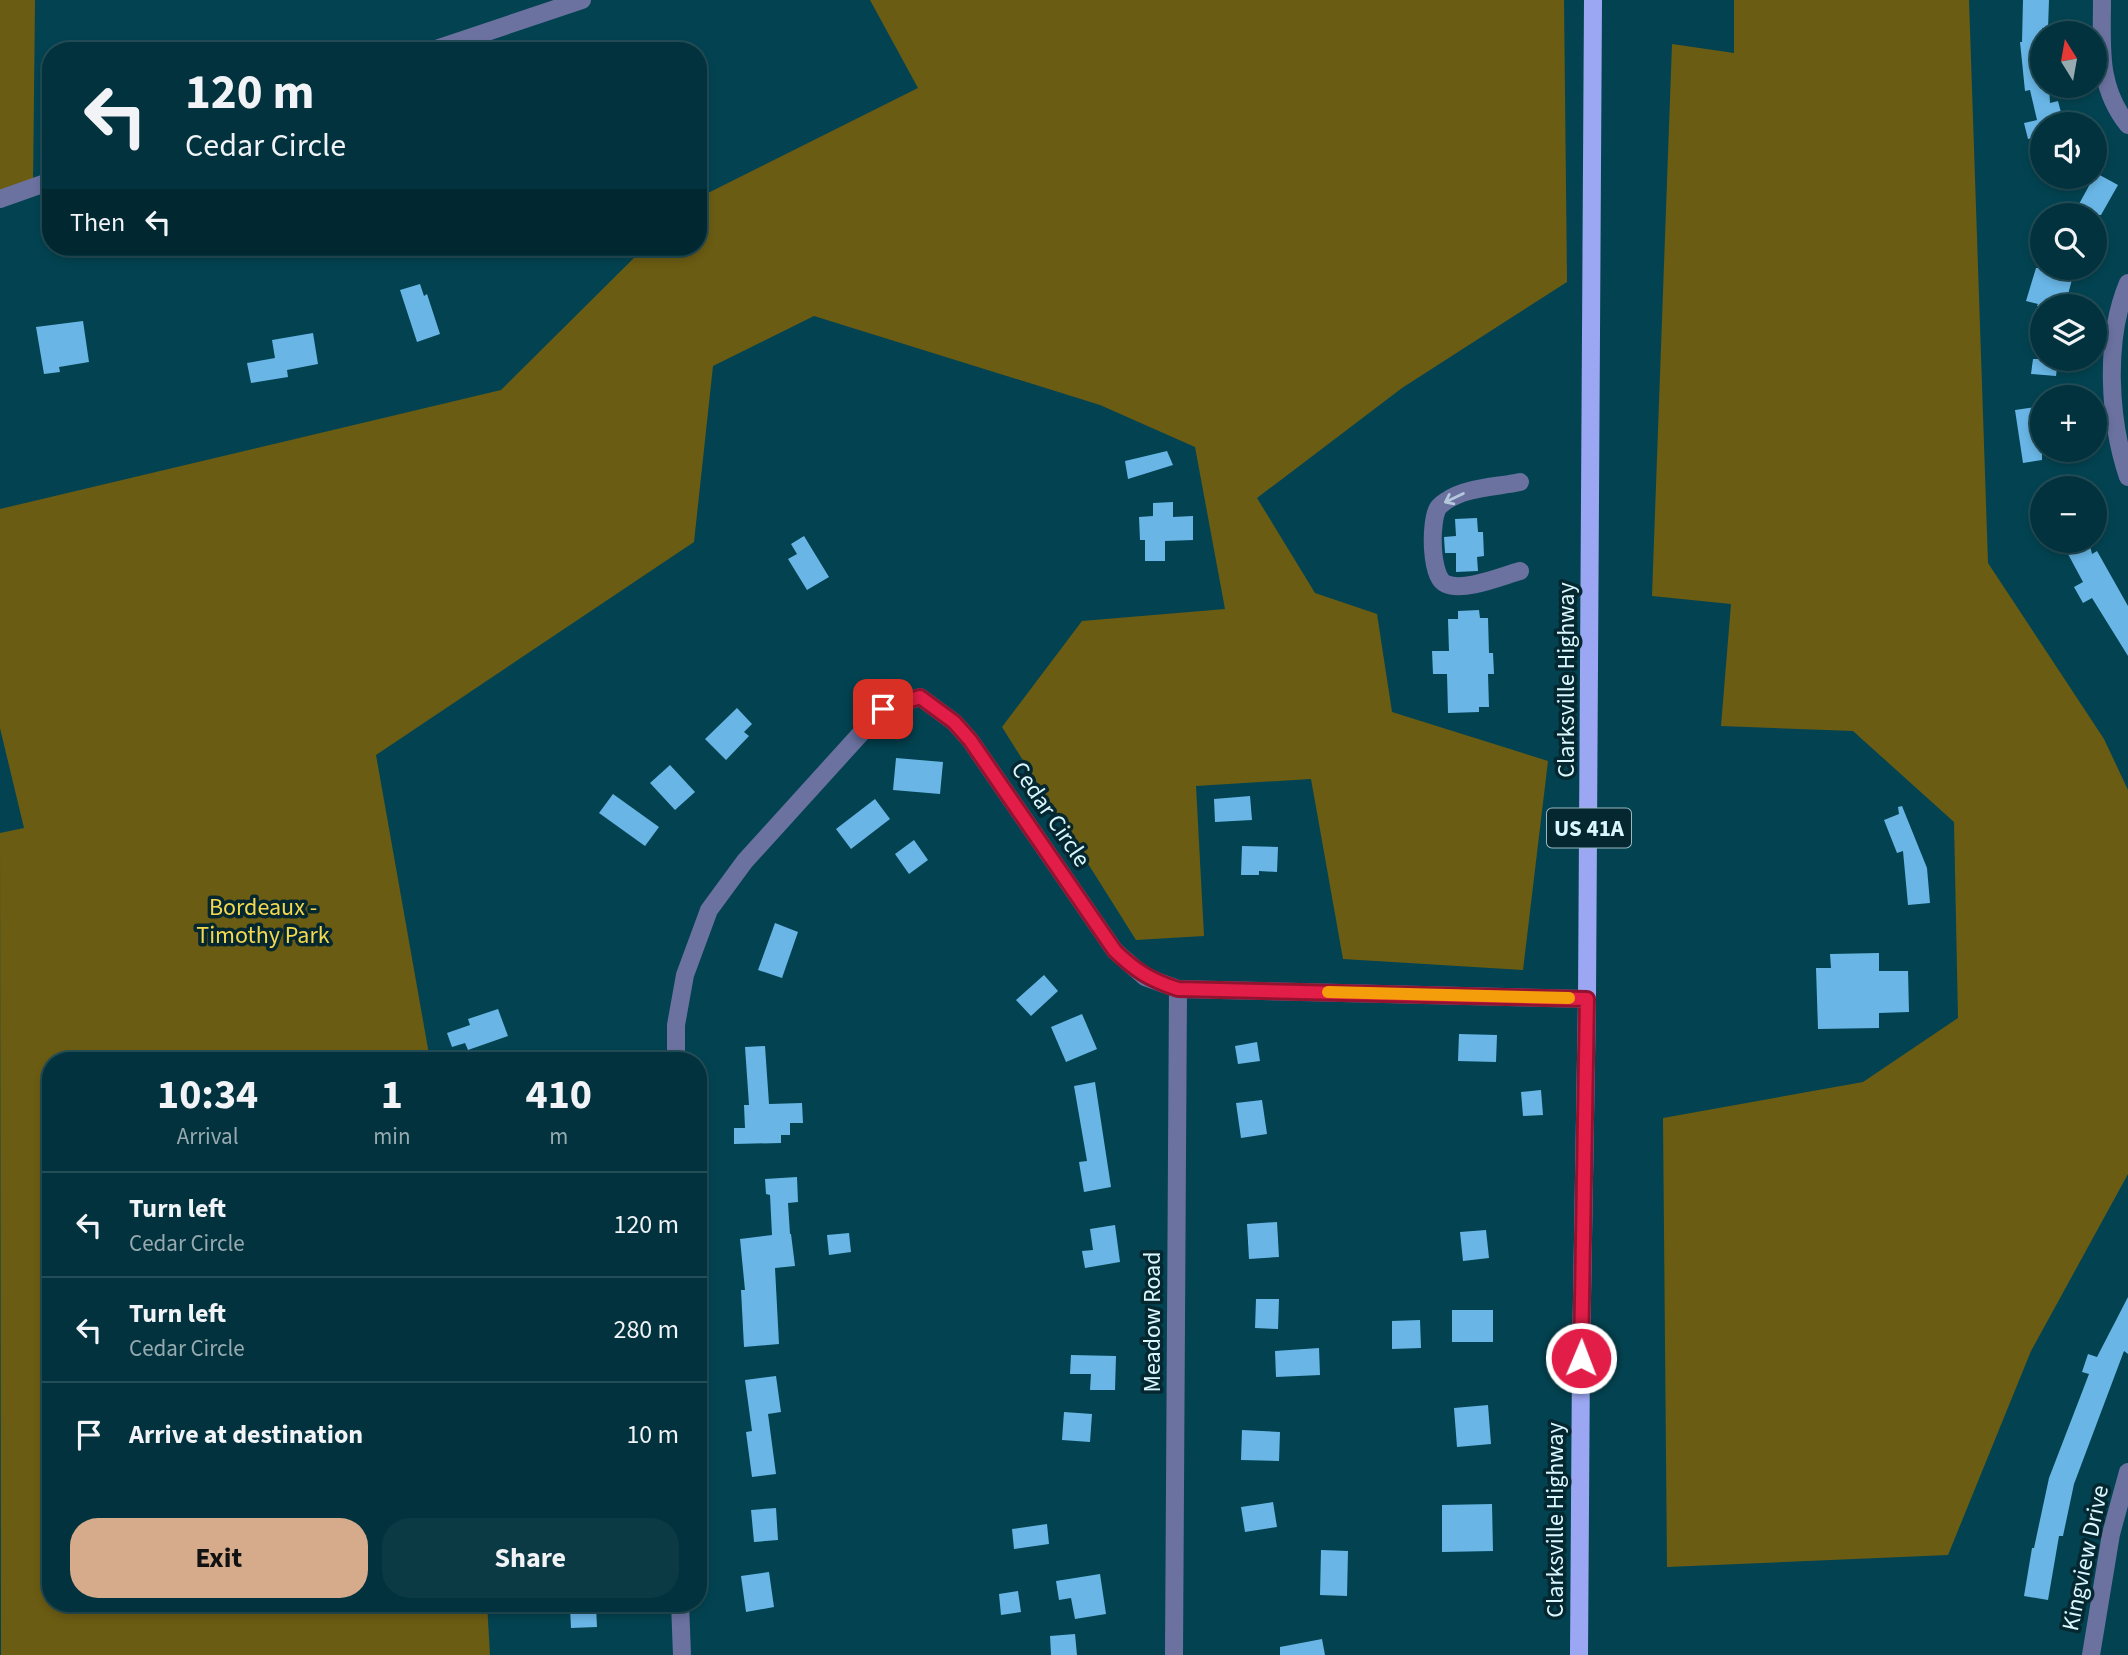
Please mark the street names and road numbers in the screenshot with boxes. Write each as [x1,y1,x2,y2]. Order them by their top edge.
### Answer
street label: Clarksville Highway [1549,582,1584,778]
street label: Cedar Circle [1002,754,1099,874]
road number: US 41A [1547,808,1631,848]
street label: Meadow Road [1135,1252,1170,1392]
street label: Clarksville Highway [1538,1422,1573,1618]
street label: Kingview Drive [2053,1482,2118,1634]

